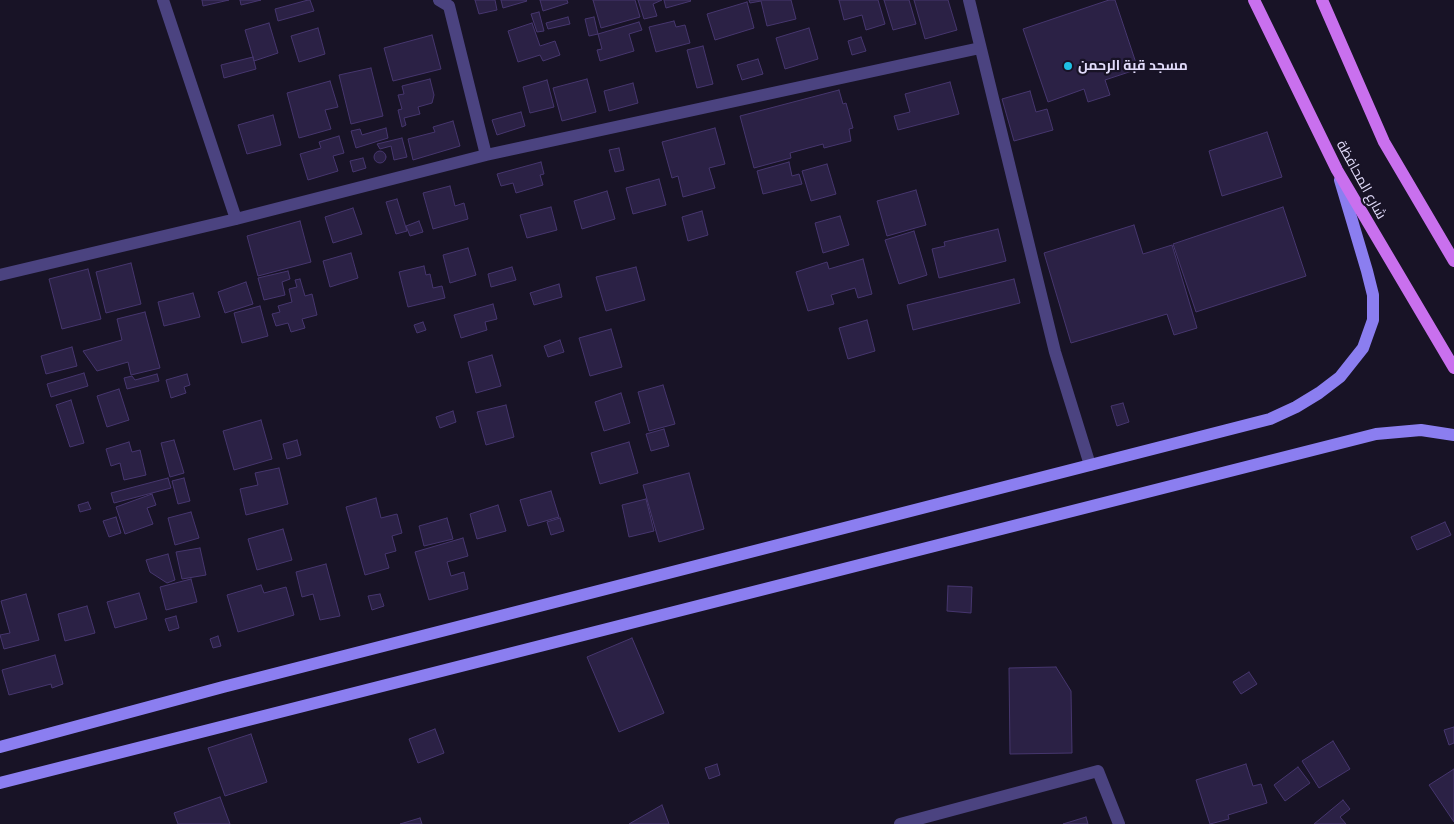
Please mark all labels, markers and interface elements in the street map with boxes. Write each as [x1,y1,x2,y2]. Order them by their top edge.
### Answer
place label: مسجد قبة الرحمن [1078,58,1188,74]
marker: مسجد قبة الرحمن [1062,60,1074,72]
street label: شارع المحافظة [1333,138,1389,222]

